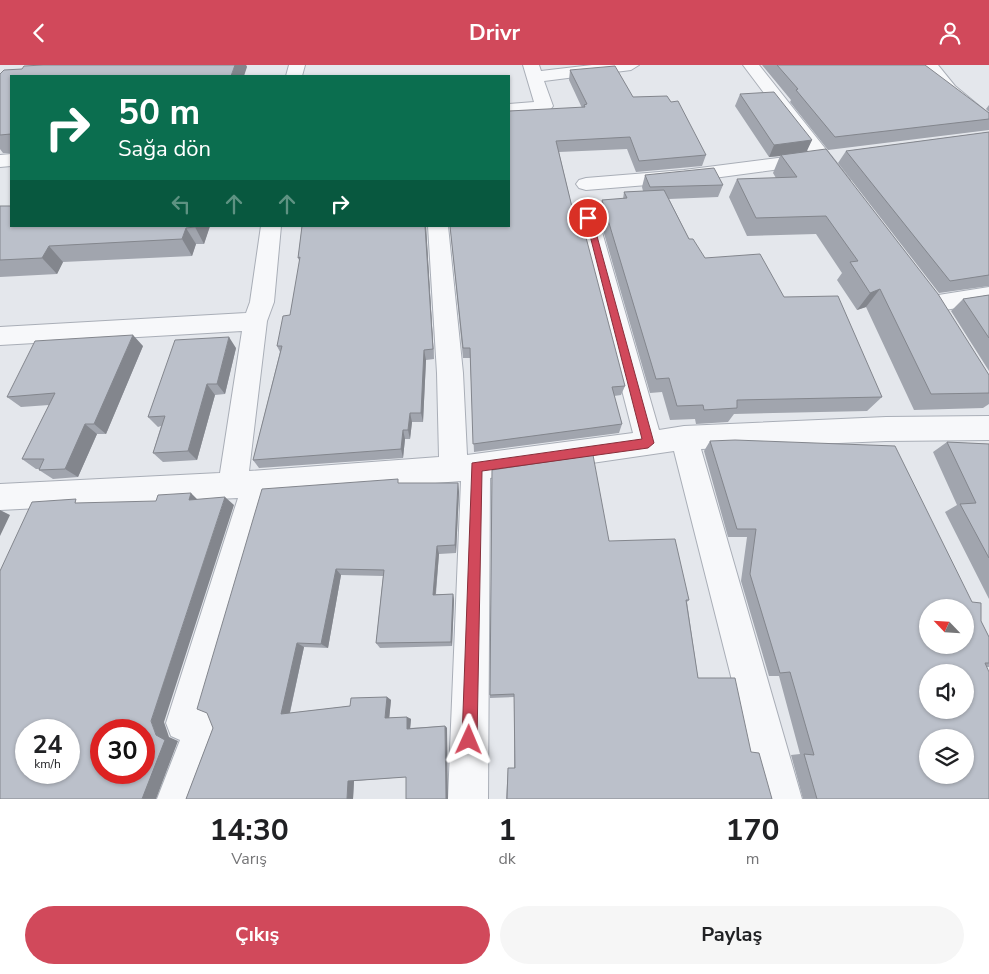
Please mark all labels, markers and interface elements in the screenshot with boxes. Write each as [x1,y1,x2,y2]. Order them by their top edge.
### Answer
text: Drivr [469,18,520,48]
icon: back [25,19,53,47]
icon: person [936,19,964,47]
text: 50 m [118,89,200,136]
icon: right [35,95,100,160]
text: Sağa dön [118,134,211,164]
icon: left [167,190,195,218]
icon: ahead [220,190,248,218]
icon: ahead [273,190,301,218]
icon: right [326,190,354,218]
pin [567,197,609,239]
icon: arrive [574,204,602,232]
north arrow [919,599,974,654]
map controls [919,599,974,784]
button: sound [919,664,974,719]
position arrow [442,713,494,765]
speed limit sign: 30 [90,719,155,784]
text: 24 [32,728,63,762]
button: layers [919,729,974,784]
text: km/h [34,756,61,772]
text: 14:30 [209,810,289,851]
text: 1 [498,810,516,851]
text: 170 [726,810,780,851]
text: Varış [231,848,267,870]
text: dk [499,848,516,870]
text: m [746,848,759,870]
button: Çıkış [25,906,490,964]
button: Paylaş [500,906,964,964]

